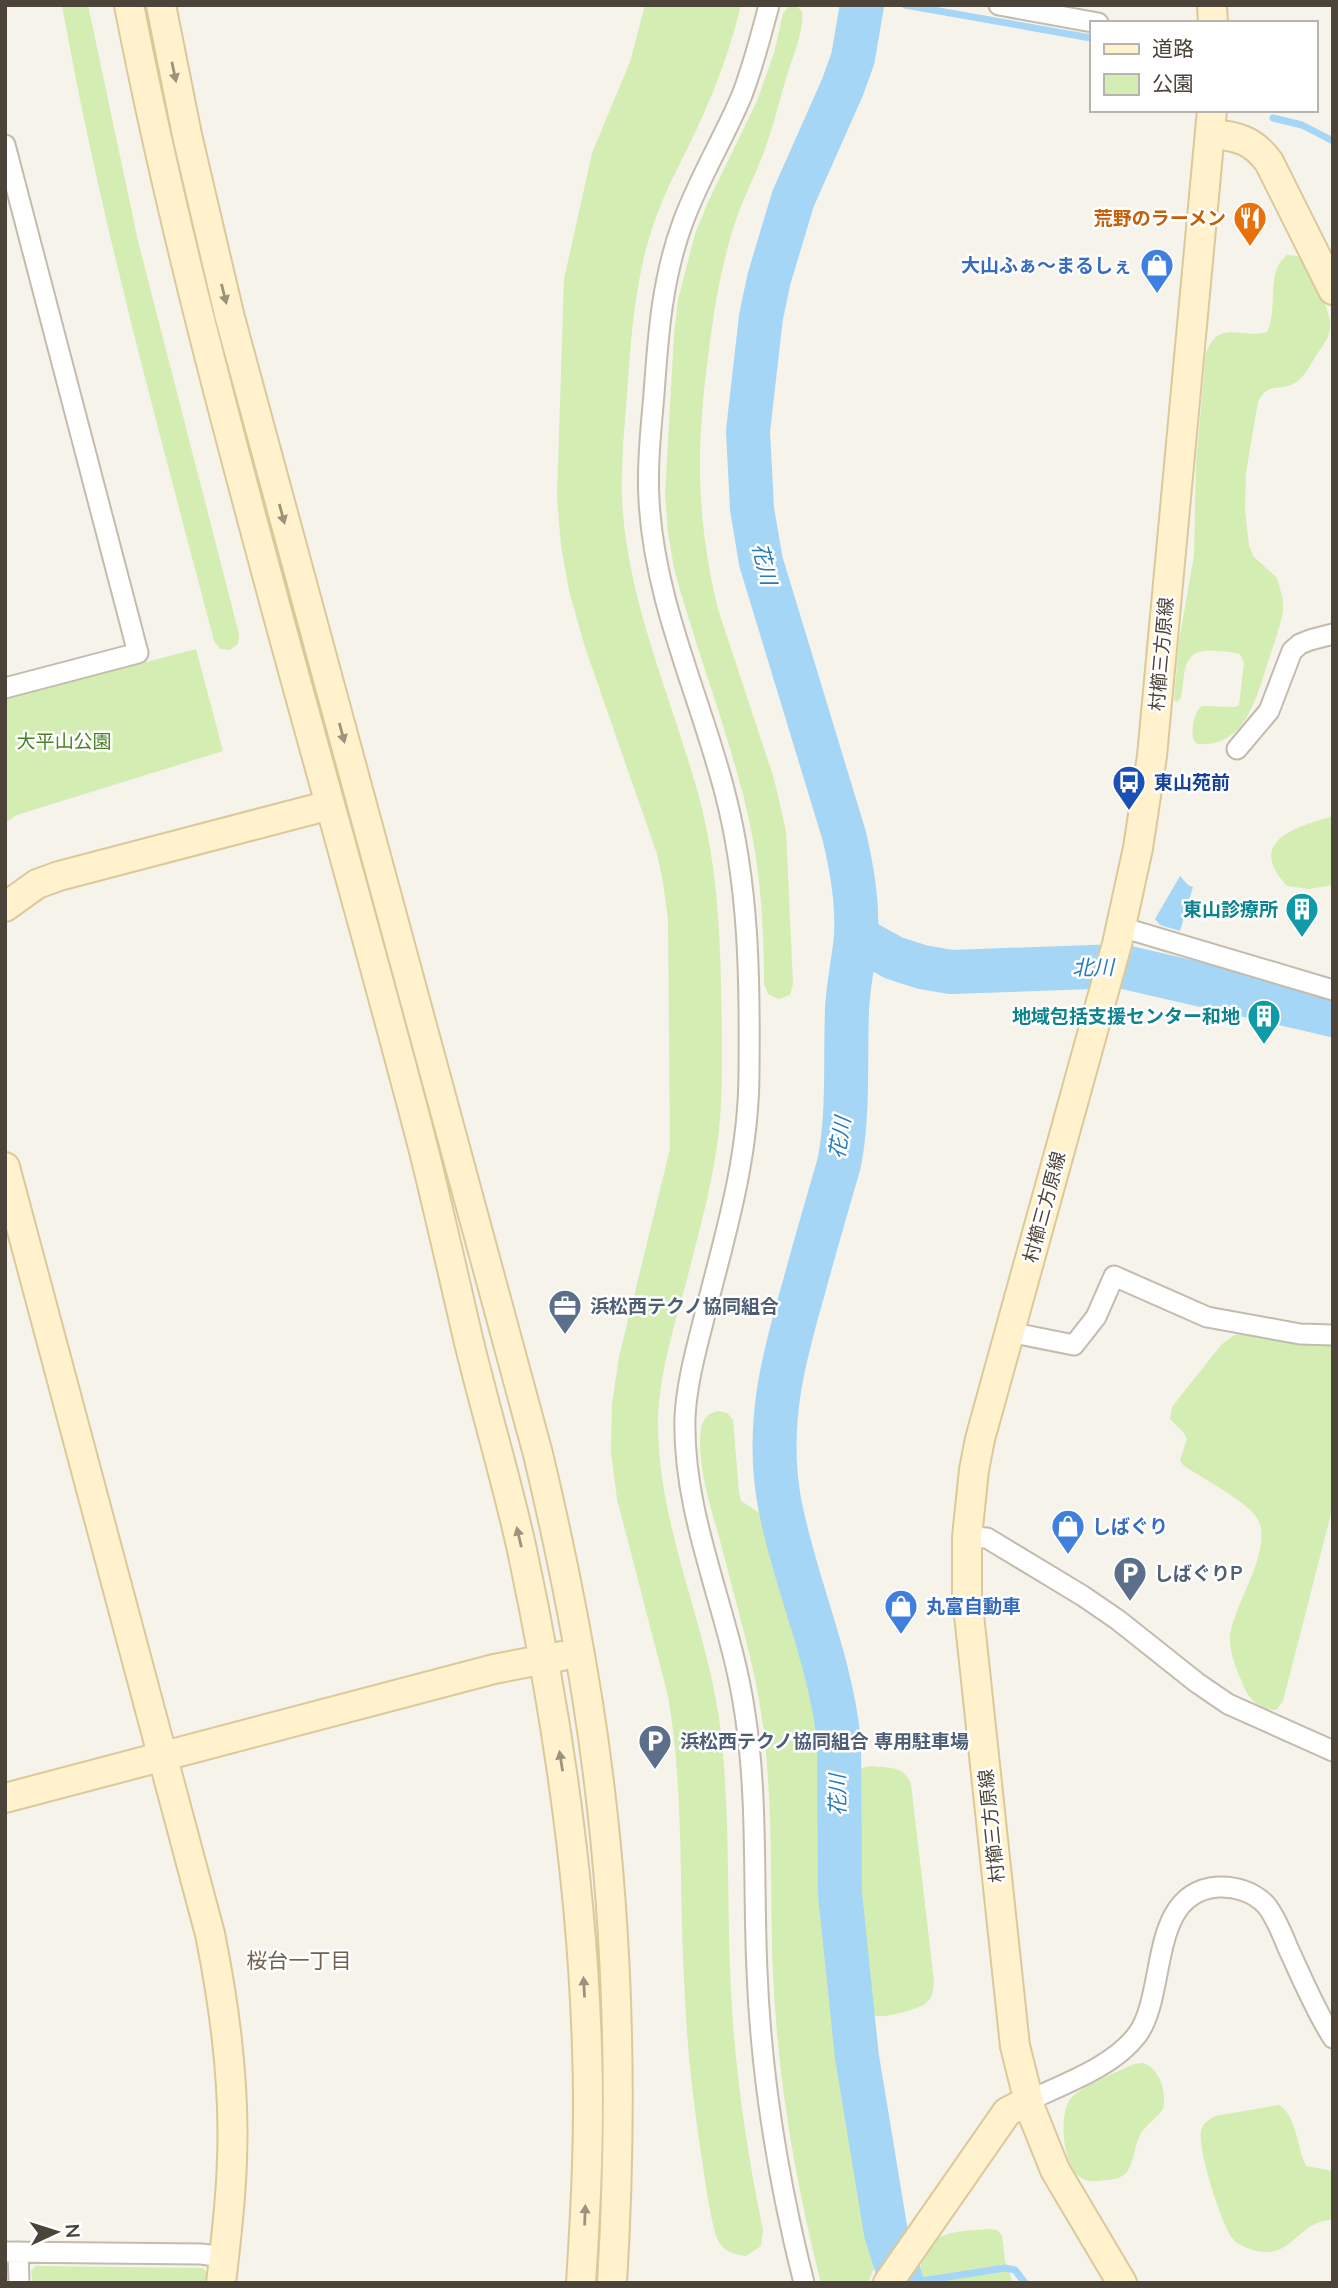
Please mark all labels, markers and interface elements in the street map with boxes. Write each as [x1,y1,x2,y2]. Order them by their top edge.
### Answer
legend [1090,21,1317,112]
text: 道路 [1152,35,1194,61]
one-way arrow [168,61,179,83]
text: 公園 [1152,70,1194,96]
restaurant icon: 荒野のラーメン [1231,199,1269,248]
place label: 荒野のラーメン [1094,206,1226,230]
shop icon: 大山ふぁ～まるしぇ [1138,246,1176,295]
place label: 大山ふぁ～まるしぇ [961,253,1132,277]
one-way arrow [219,283,230,305]
one-way arrow [278,504,288,525]
water label: 花川 [747,540,783,589]
street label: 村櫛三方原線 [1144,596,1178,712]
one-way arrow [337,723,348,745]
park label: 大平山公園 [16,729,112,753]
bus stop icon: 東山苑前 [1110,763,1148,812]
place label: 東山苑前 [1154,770,1230,794]
building icon: 東山診療所 [1283,890,1321,939]
place label: 東山診療所 [1183,897,1278,921]
water label: 北川 [1072,954,1116,980]
building icon: 地域包括支援センター和地 [1245,997,1283,1046]
place label: 地域包括支援センター和地 [1012,1004,1240,1028]
water label: 花川 [823,1113,855,1161]
street label: 村櫛三方原線 [1018,1149,1070,1265]
office icon: 浜松西テクノ協同組合 [546,1287,584,1336]
place label: 浜松西テクノ協同組合 [590,1294,779,1318]
shop icon: しばぐり [1049,1507,1087,1556]
place label: しばぐり [1092,1514,1168,1538]
one-way arrow [513,1526,524,1548]
parking icon: しばぐりP [1111,1554,1149,1603]
place label: しばぐりP [1154,1561,1243,1585]
shop icon: 丸富自動車 [882,1587,920,1636]
place label: 丸富自動車 [926,1594,1021,1618]
parking icon: 浜松西テクノ協同組合 専用駐車場 [636,1722,674,1771]
place label: 浜松西テクノ協同組合 専用駐車場 [680,1729,969,1753]
one-way arrow [555,1750,566,1772]
street label: 村櫛三方原線 [973,1768,1009,1884]
water label: 花川 [824,1772,850,1816]
district label: 桜台一丁目 [247,1947,352,1973]
one-way arrow [578,1976,589,1998]
north arrow [21,2197,91,2267]
one-way arrow [580,2203,591,2225]
text: N [60,2223,85,2239]

